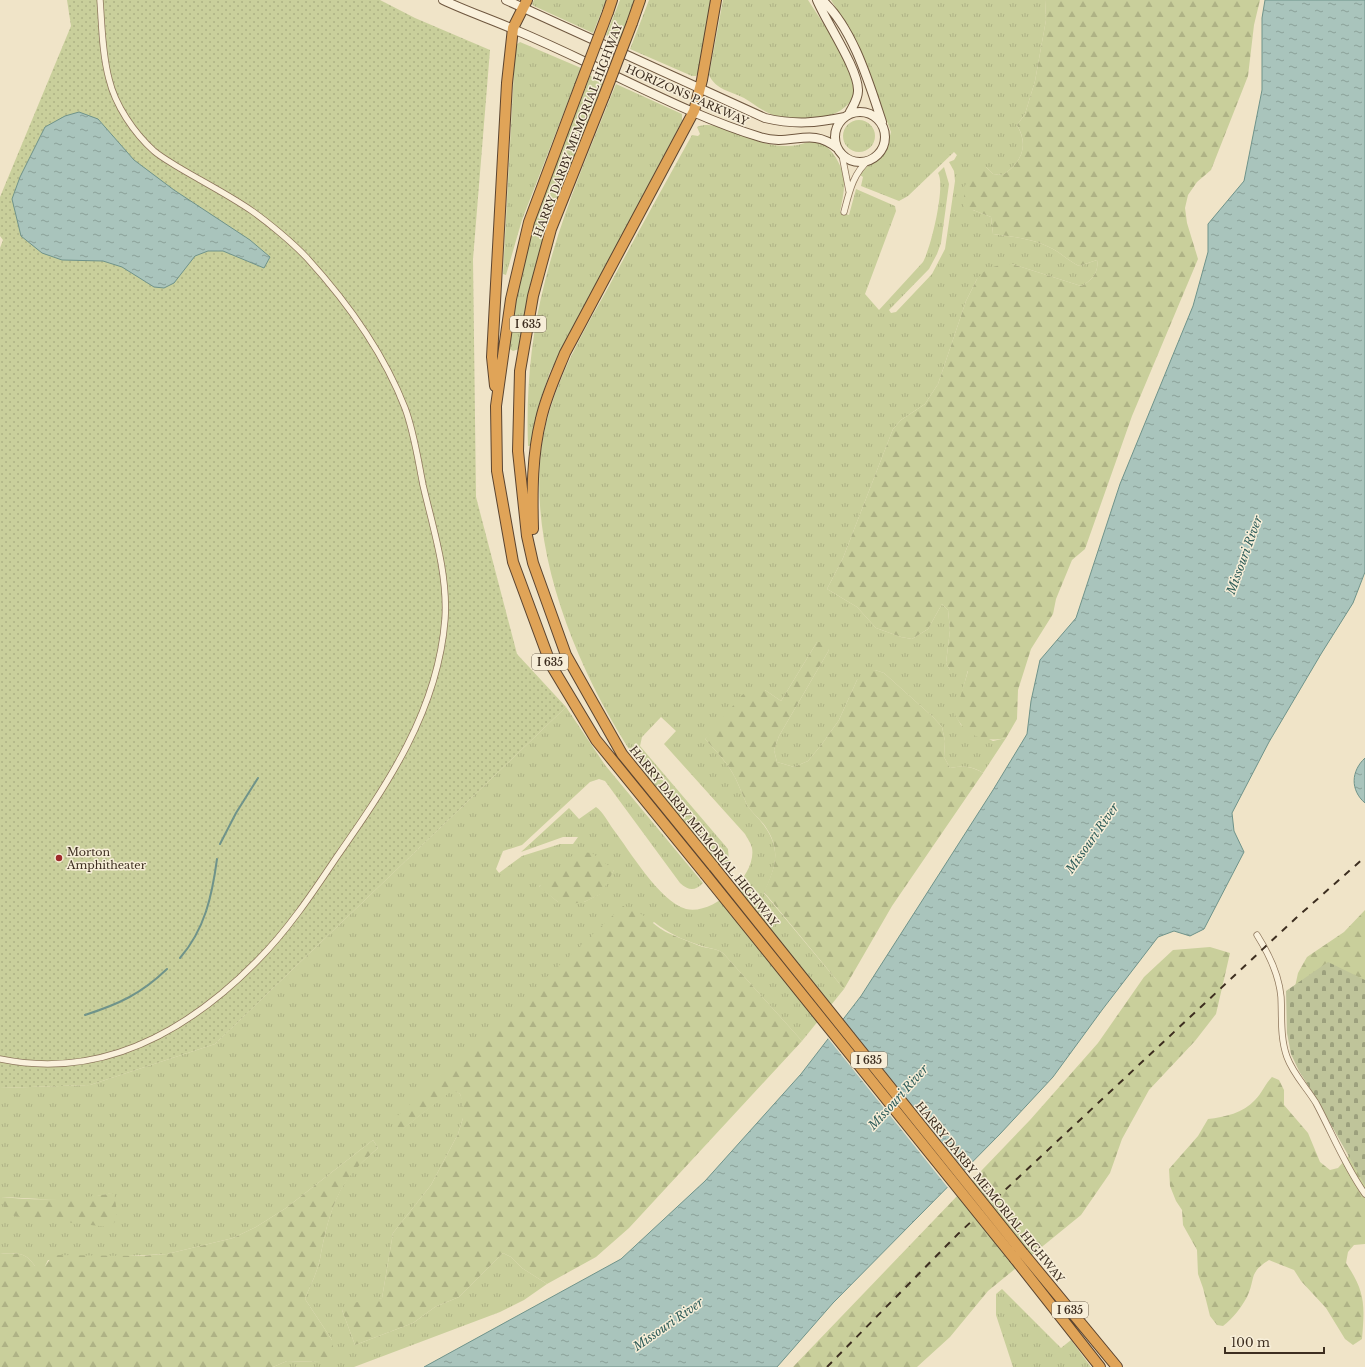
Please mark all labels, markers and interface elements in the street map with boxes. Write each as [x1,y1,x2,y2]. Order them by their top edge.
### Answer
street label: HARRY DARBY MEMORIAL HIGHWAY [530,20,626,239]
street label: HORIZONS PARKWAY [623,62,751,129]
road number: I 635 [510,316,546,332]
water label: Missouri River [1223,513,1265,597]
road number: I 635 [532,654,568,670]
street label: HARRY DARBY MEMORIAL HIGHWAY [627,743,782,930]
water label: Missouri River [1062,800,1122,877]
place label: Morton Amphitheater [66,845,147,872]
marker: Morton Amphitheater [54,853,64,863]
road number: I 635 [851,1052,887,1068]
water label: Missouri River [864,1061,931,1133]
street label: HARRY DARBY MEMORIAL HIGHWAY [913,1099,1068,1286]
water label: Missouri River [629,1294,706,1354]
road number: I 635 [1052,1302,1088,1318]
scale bar [1225,1329,1324,1355]
text: 100 m [1231,1335,1270,1350]

